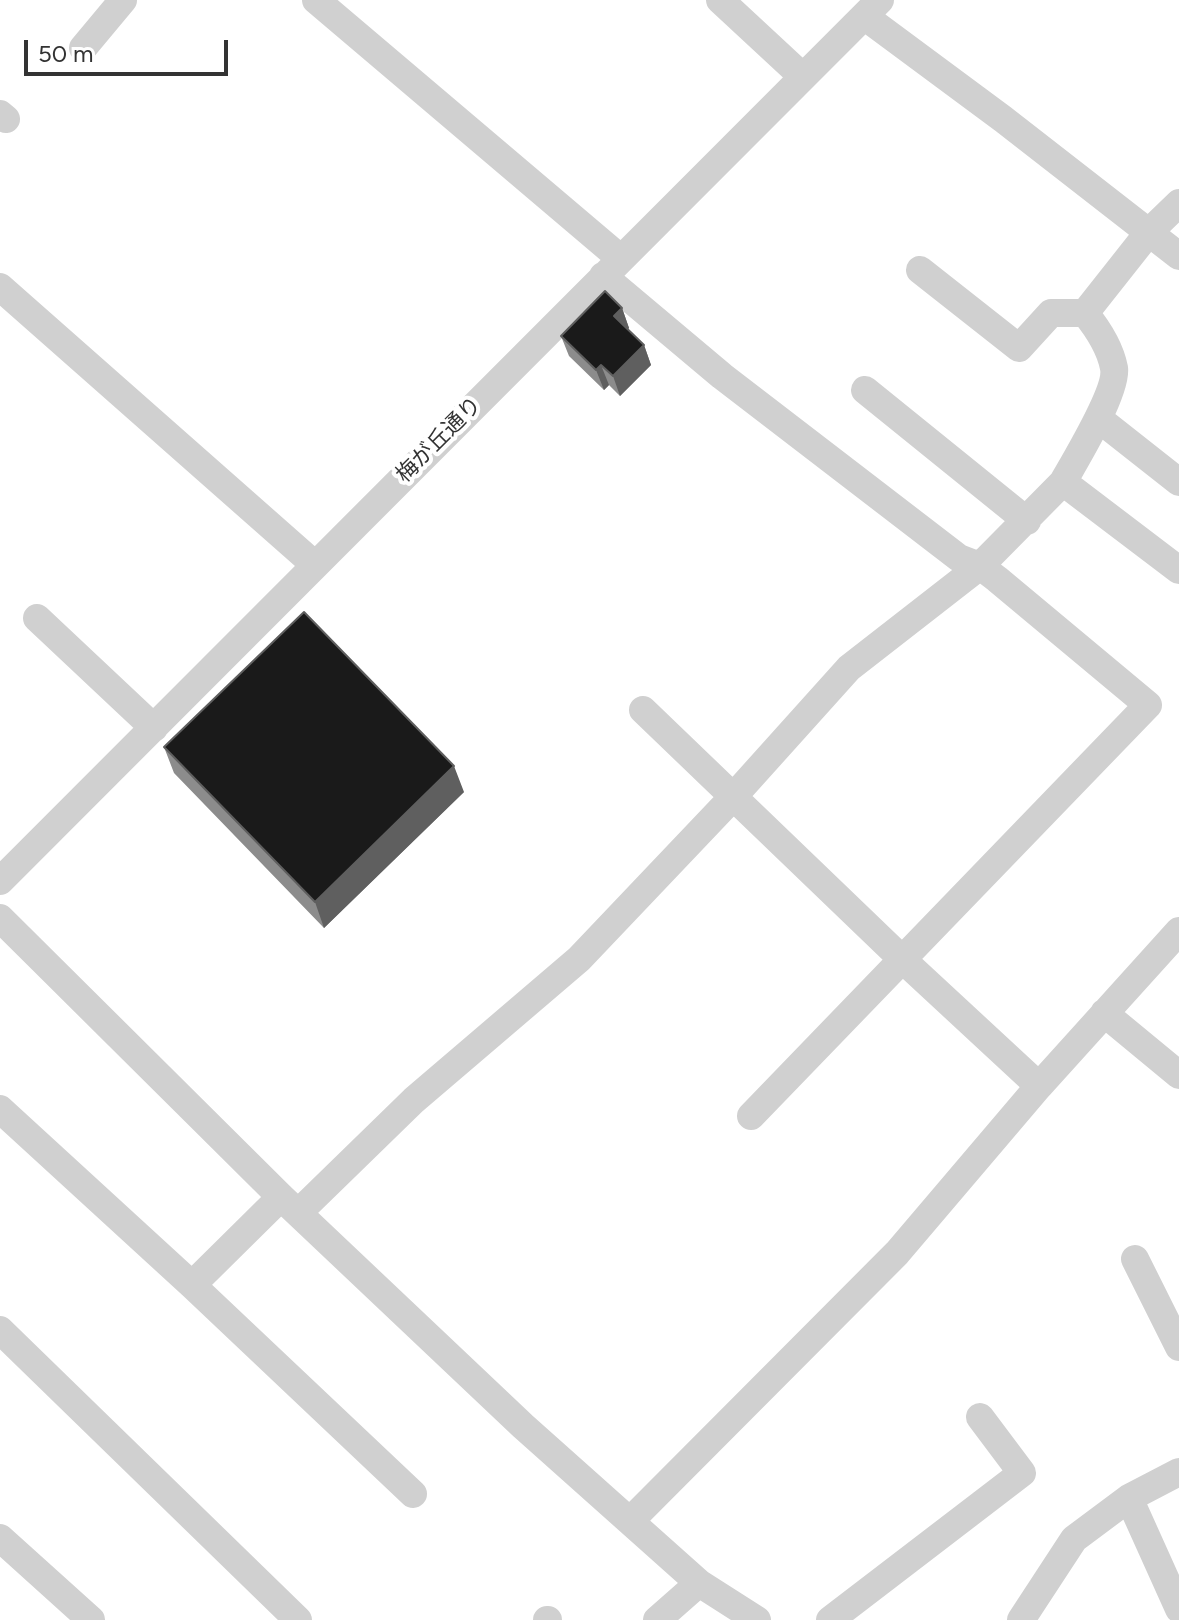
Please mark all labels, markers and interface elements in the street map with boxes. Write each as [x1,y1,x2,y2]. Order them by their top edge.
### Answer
scale bar [28,24,232,74]
text: 50 m [38,39,94,68]
street label: 梅が丘通り [391,392,487,488]

